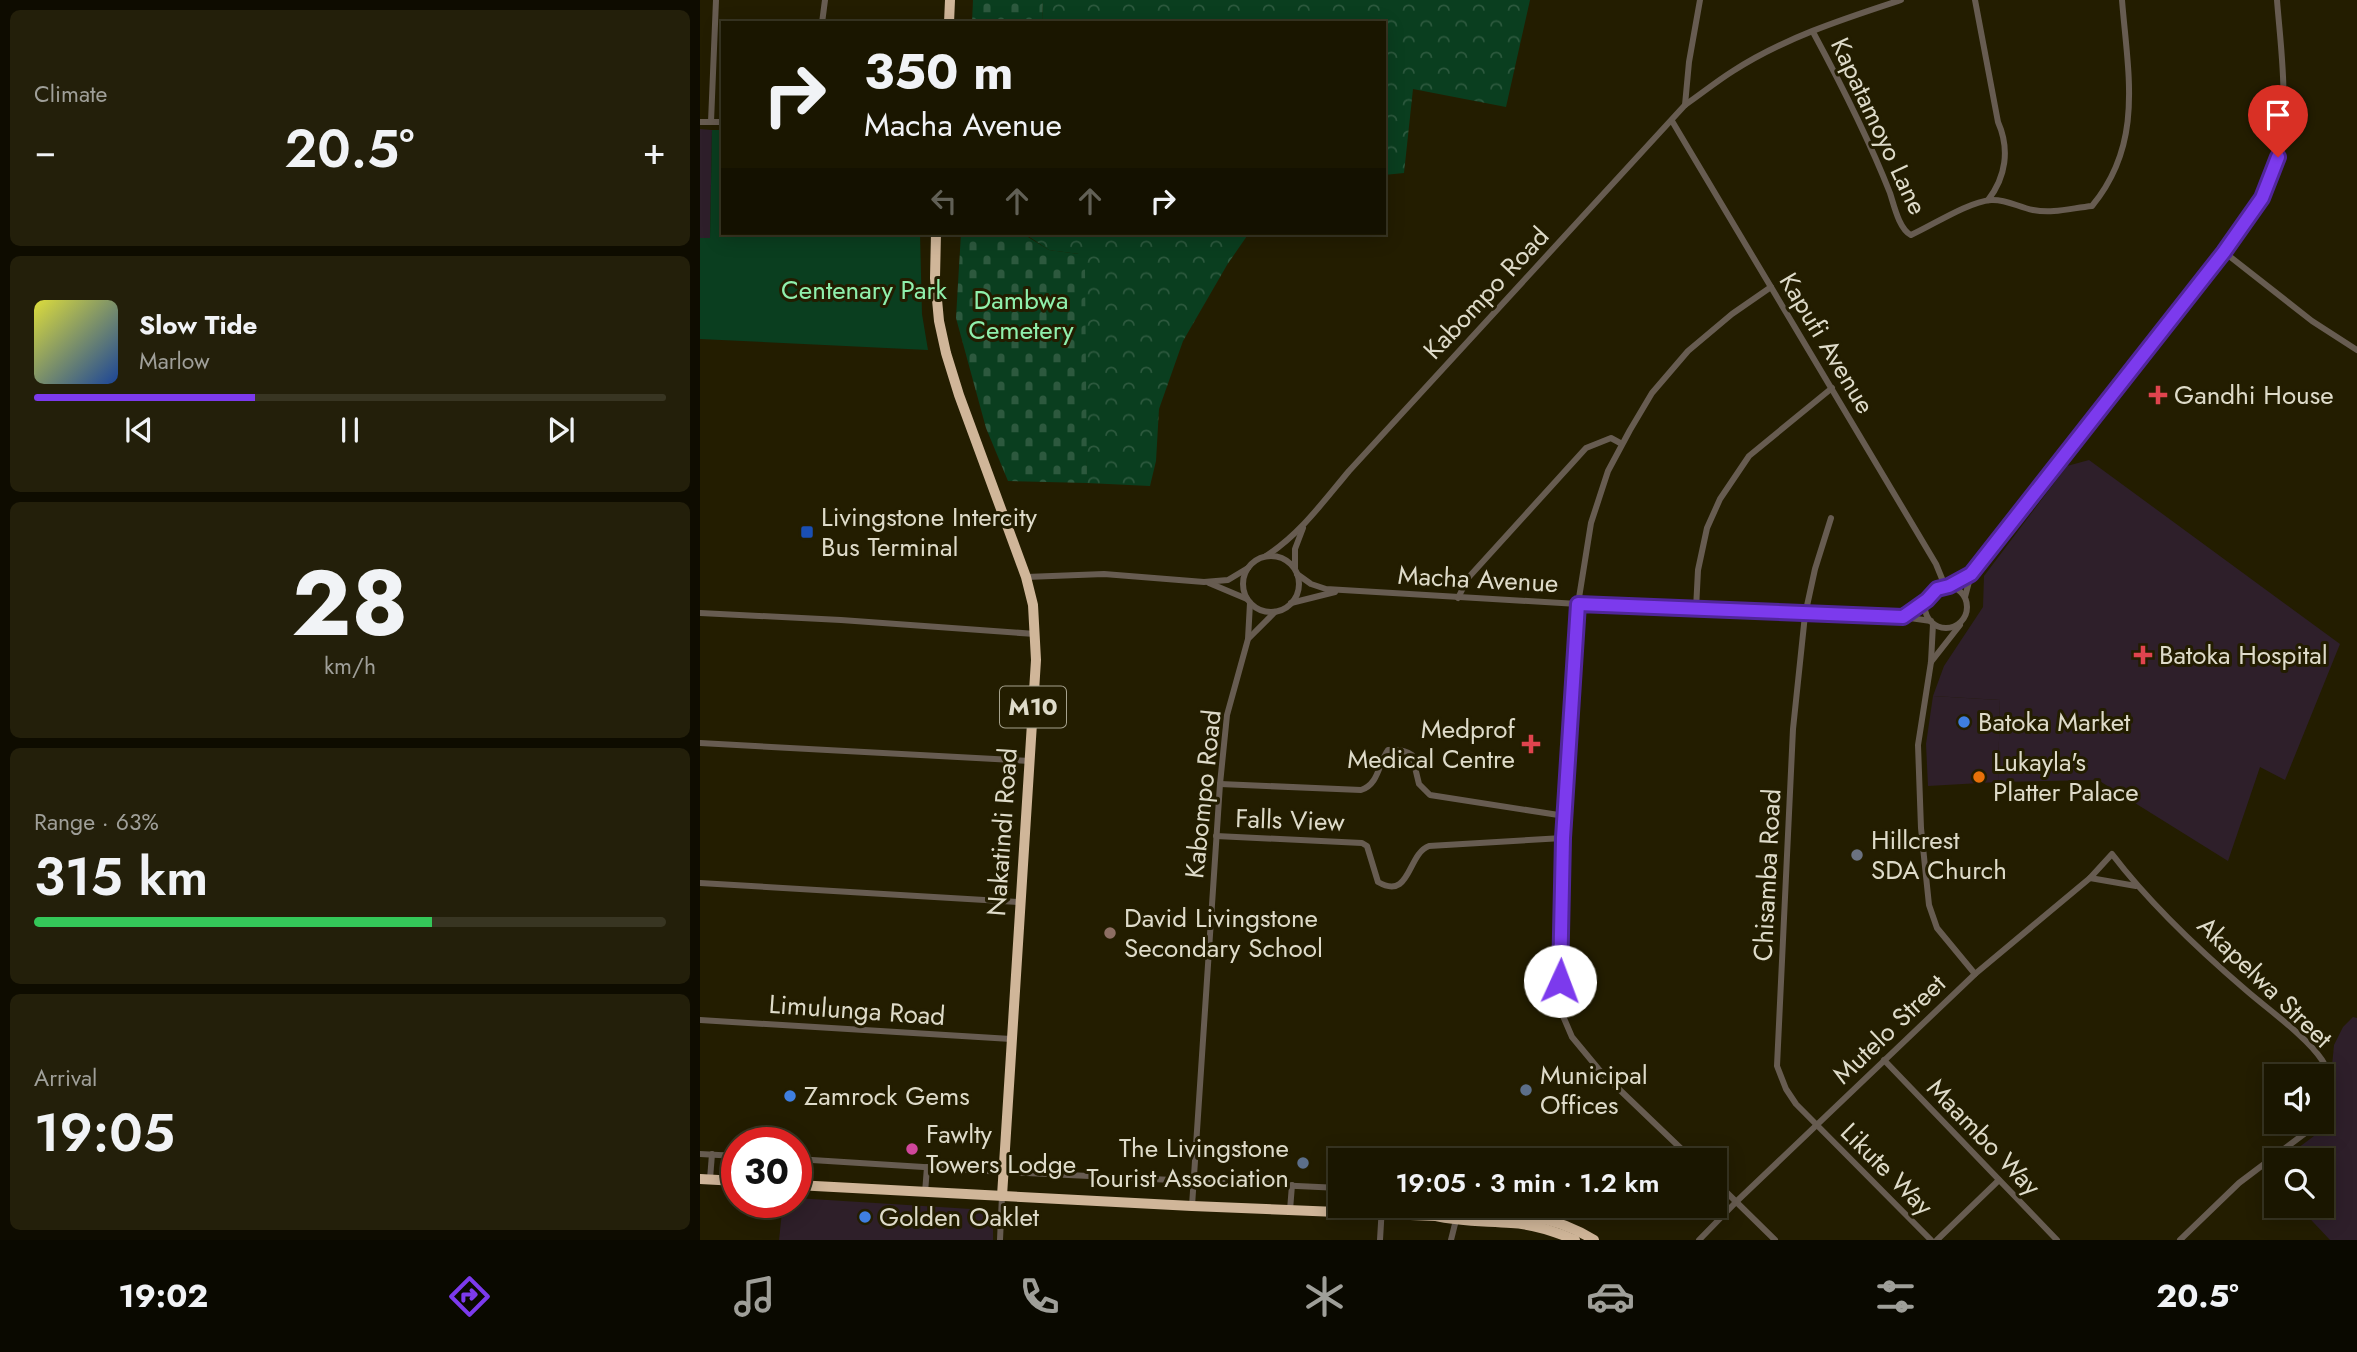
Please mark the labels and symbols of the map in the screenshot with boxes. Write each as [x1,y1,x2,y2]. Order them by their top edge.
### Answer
street label: Kapatamoyo Lane [1821,31,1937,221]
pin [2248,85,2308,157]
street label: Kabompo Road [1414,218,1558,368]
street label: Kapufi Avenue [1770,265,1884,421]
park label: Centenary Park [781,271,948,309]
park label: Dambwa Cemetery [968,281,1074,349]
place label: Gandhi House [2174,376,2334,414]
marker: Gandhi House [2148,385,2168,405]
place label: Livingstone Intercity Bus Terminal [821,498,1037,566]
marker: Livingstone Intercity Bus Terminal [799,524,815,540]
street label: Macha Avenue [1397,556,1559,602]
place label: Batoka Hospital [2159,636,2328,674]
marker: Batoka Hospital [2133,645,2153,665]
road number: M10 [1000,686,1066,728]
place label: Batoka Market [1978,703,2131,741]
street label: Kabompo Road [1175,708,1231,880]
place label: Medprof Medical Centre [1347,710,1516,778]
marker: Batoka Market [1956,714,1972,730]
marker: Medprof Medical Centre [1521,734,1541,754]
place label: Lukayla's Platter Palace [1993,743,2139,811]
street label: Nakatindi Road [977,747,1027,917]
marker: Lukayla's Platter Palace [1971,769,1987,785]
street label: Chisamba Road [1744,788,1790,962]
street label: Falls View [1235,799,1346,841]
place label: Hillcrest SDA Church [1871,821,2007,889]
marker: Hillcrest SDA Church [1849,847,1865,863]
place label: David Livingstone Secondary School [1124,899,1323,967]
street label: Akapelwa Street [2189,907,2342,1057]
marker: David Livingstone Secondary School [1102,925,1118,941]
position arrow [1523,944,1597,1018]
street label: Mutelo Street [1824,965,1955,1093]
street label: Limulunga Road [767,985,947,1035]
place label: Municipal Offices [1540,1056,1648,1124]
street label: Maambo Way [1918,1070,2050,1205]
place label: Zamrock Gems [804,1077,970,1115]
marker: Municipal Offices [1518,1082,1534,1098]
marker: Zamrock Gems [782,1088,798,1104]
street label: Likute Way [1832,1114,1942,1224]
place label: Fawlty Towers Lodge [926,1115,1076,1183]
speed limit sign: 30 [721,1127,812,1218]
place label: The Livingstone Tourist Association [1087,1129,1289,1197]
marker: Fawlty Towers Lodge [904,1141,920,1157]
marker: The Livingstone Tourist Association [1295,1155,1311,1171]
place label: Golden Oaklet [879,1198,1040,1236]
marker: Golden Oaklet [857,1209,873,1225]

